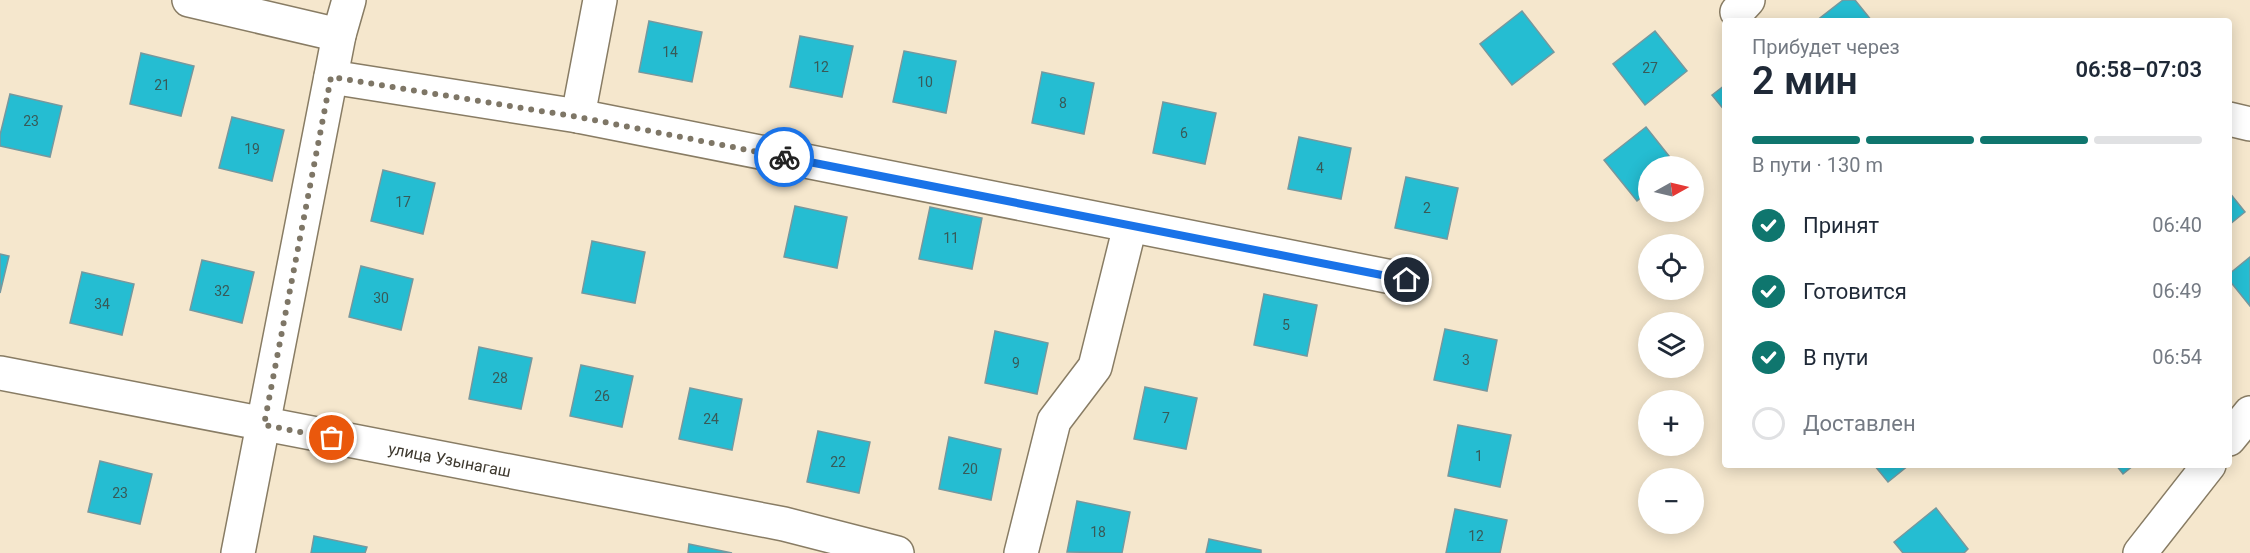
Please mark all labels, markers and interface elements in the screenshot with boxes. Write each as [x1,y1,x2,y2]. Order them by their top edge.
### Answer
text: Прибудет через [1752,35,1900,59]
house number: 14 [662,44,678,60]
text: 06:58–07:03 [2075,57,2202,82]
text: 2 мин [1752,58,1858,104]
house number: 12 [813,59,829,75]
house number: 27 [1642,60,1658,76]
house number: 10 [917,74,933,90]
house number: 21 [154,77,170,93]
house number: 8 [1059,95,1067,111]
house number: 23 [23,113,39,129]
house number: 6 [1180,125,1188,141]
courier [754,127,814,187]
house number: 19 [244,141,260,157]
icon: bike [768,141,801,174]
text: В пути · 130 m [1752,153,1883,177]
north arrow [1638,156,1704,222]
map controls [1638,156,1704,534]
house number: 4 [1316,160,1324,176]
house number: 17 [395,194,411,210]
house number: 2 [1423,200,1431,216]
icon: check [1752,209,1785,242]
text: Принят [1803,213,1879,238]
text: 06:40 [2152,213,2202,237]
house number: 11 [943,230,959,246]
button: locate [1638,234,1704,300]
pin [1381,254,1432,305]
icon: home [1390,263,1423,296]
icon: check [1752,275,1785,308]
text: Готовится [1803,279,1907,304]
text: 06:49 [2152,279,2202,303]
house number: 32 [214,283,230,299]
house number: 30 [373,290,389,306]
house number: 34 [94,296,110,312]
button: layers [1638,312,1704,378]
house number: 5 [1282,317,1290,333]
icon: check [1752,341,1785,374]
text: В пути [1803,345,1869,370]
text: 06:54 [2152,345,2202,369]
house number: 3 [1462,352,1470,368]
house number: 9 [1012,355,1020,371]
house number: 28 [492,370,508,386]
house number: 26 [594,388,610,404]
button: + [1638,390,1704,456]
house number: 7 [1162,410,1170,426]
house number: 24 [703,411,719,427]
text: Доставлен [1803,411,1916,436]
pin [306,412,357,463]
icon: bag [315,421,348,454]
street label: улица Узынагаш [387,439,513,481]
house number: 1 [1475,448,1483,464]
house number: 22 [830,454,846,470]
house number: 20 [962,461,978,477]
button: − [1638,468,1704,534]
house number: 23 [112,485,128,501]
house number: 18 [1090,524,1106,540]
house number: 12 [1468,528,1484,544]

